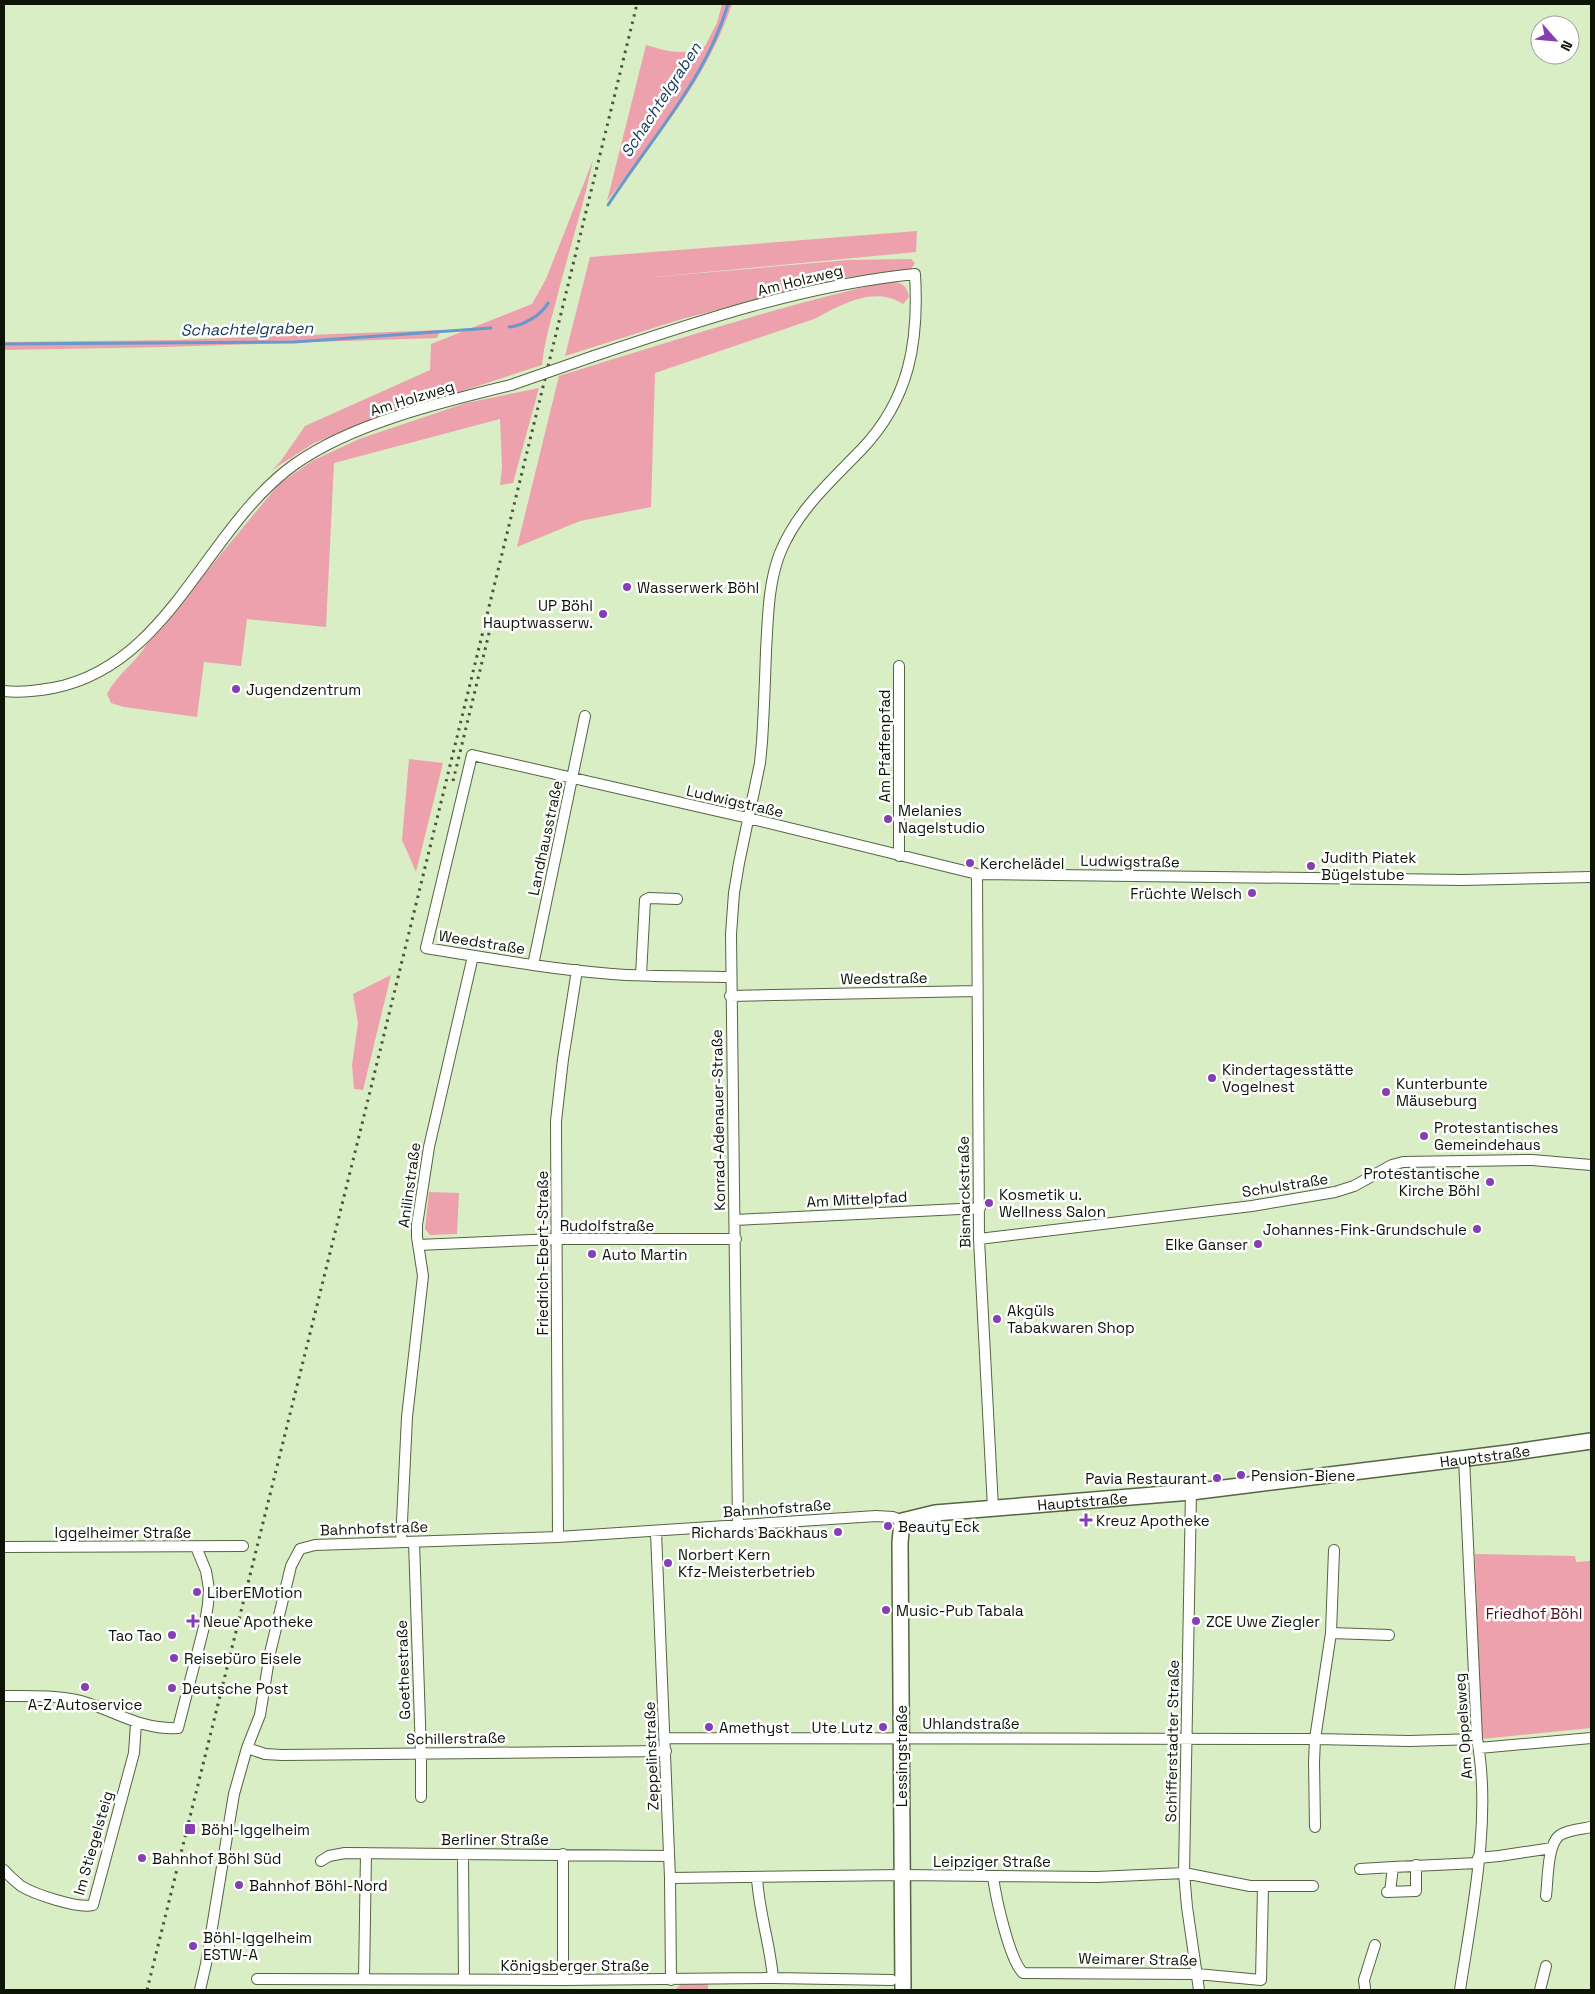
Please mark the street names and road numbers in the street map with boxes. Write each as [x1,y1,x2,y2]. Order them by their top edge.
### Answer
street label: Am Holzweg [755,260,845,300]
street label: Am Holzweg [368,376,456,420]
street label: Am Pfaffenpfad [875,690,894,802]
street label: Landhausstraße [524,779,567,897]
street label: Ludwigstraße [685,781,786,821]
street label: Ludwigstraße [1080,851,1180,871]
street label: Weedstraße [437,926,527,958]
street label: Weedstraße [840,968,928,988]
street label: Konrad-Adenauer-Straße [707,1029,729,1211]
street label: Bismarckstraße [954,1136,974,1248]
street label: Anilinstraße [394,1141,424,1229]
street label: Schulstraße [1241,1169,1330,1201]
street label: Friedrich-Ebert-Straße [533,1170,552,1335]
street label: Am Mittelpfad [806,1187,908,1211]
street label: Rudolfstraße [560,1216,654,1235]
street label: Hauptstraße [1439,1440,1531,1471]
street label: Hauptstraße [1036,1488,1129,1514]
street label: Bahnhofstraße [722,1495,832,1521]
street label: Bahnhofstraße [319,1517,429,1539]
street label: Iggelheimer Straße [55,1523,192,1542]
street label: Goethestraße [392,1620,414,1720]
street label: Schifferstadter Straße [1161,1659,1183,1822]
street label: Am Oppelsweg [1450,1672,1476,1780]
street label: Zeppelinstraße [640,1701,662,1811]
street label: Lessingstraße [892,1705,911,1807]
street label: Uhlandstraße [922,1714,1020,1733]
street label: Schillerstraße [406,1728,506,1748]
street label: Im Stiegelsteig [69,1789,117,1897]
street label: Berliner Straße [441,1830,549,1849]
street label: Leipziger Straße [933,1852,1051,1871]
street label: Weimarer Straße [1078,1948,1198,1970]
street label: Königsberger Straße [501,1956,650,1975]

